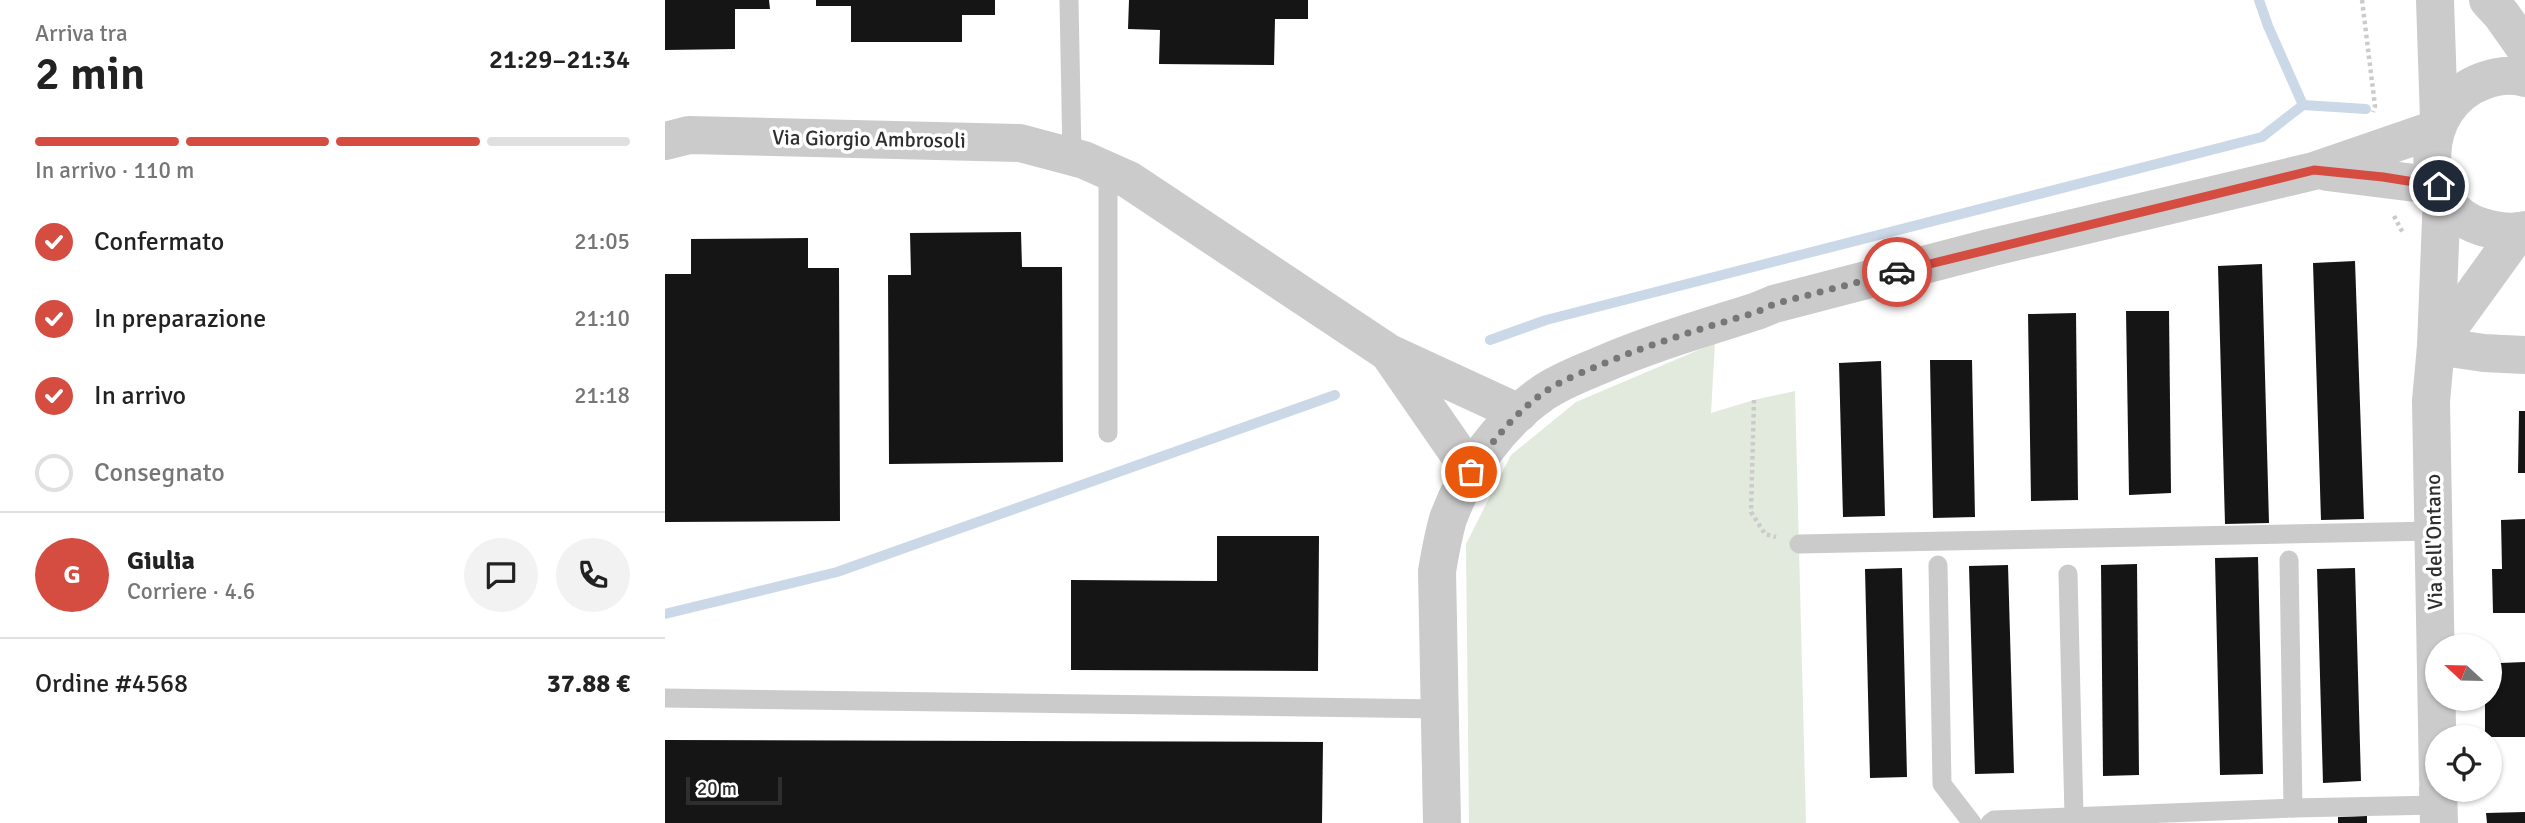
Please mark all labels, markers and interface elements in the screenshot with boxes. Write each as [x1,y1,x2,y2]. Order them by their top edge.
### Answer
text: Arriva tra [35,19,128,48]
text: 21:29–21:34 [489,44,630,76]
text: 2 min [35,46,145,102]
street label: Via Giorgio Ambrosoli [772,124,966,154]
text: In arrivo · 110 m [35,156,194,185]
pin [2409,156,2469,216]
icon: home [2420,167,2458,205]
icon: check [35,223,73,261]
text: Confermato [94,226,224,258]
text: 21:05 [574,227,630,256]
courier [1862,237,1932,307]
icon: car [1878,253,1916,291]
icon: check [35,300,73,338]
text: In preparazione [94,303,266,335]
text: 21:10 [574,304,630,333]
icon: check [35,377,73,415]
text: In arrivo [94,380,186,412]
text: 21:18 [574,381,630,410]
pin [1441,442,1501,502]
icon: bag [1452,453,1490,491]
text: Consegnato [94,457,225,489]
street label: Via dell'Ontano [2420,474,2448,610]
button: chat [464,538,538,612]
button: phone [556,538,630,612]
text: Giulia [127,545,195,577]
text: G [63,559,81,591]
text: Corriere · 4.6 [127,577,255,606]
north arrow [2425,634,2503,710]
map controls [2425,634,2502,802]
text: Ordine #4568 [35,668,188,700]
text: 37.88 € [547,668,630,700]
button: locate [2425,725,2502,802]
scale bar [686,774,782,806]
text: 20 m [697,777,737,801]

